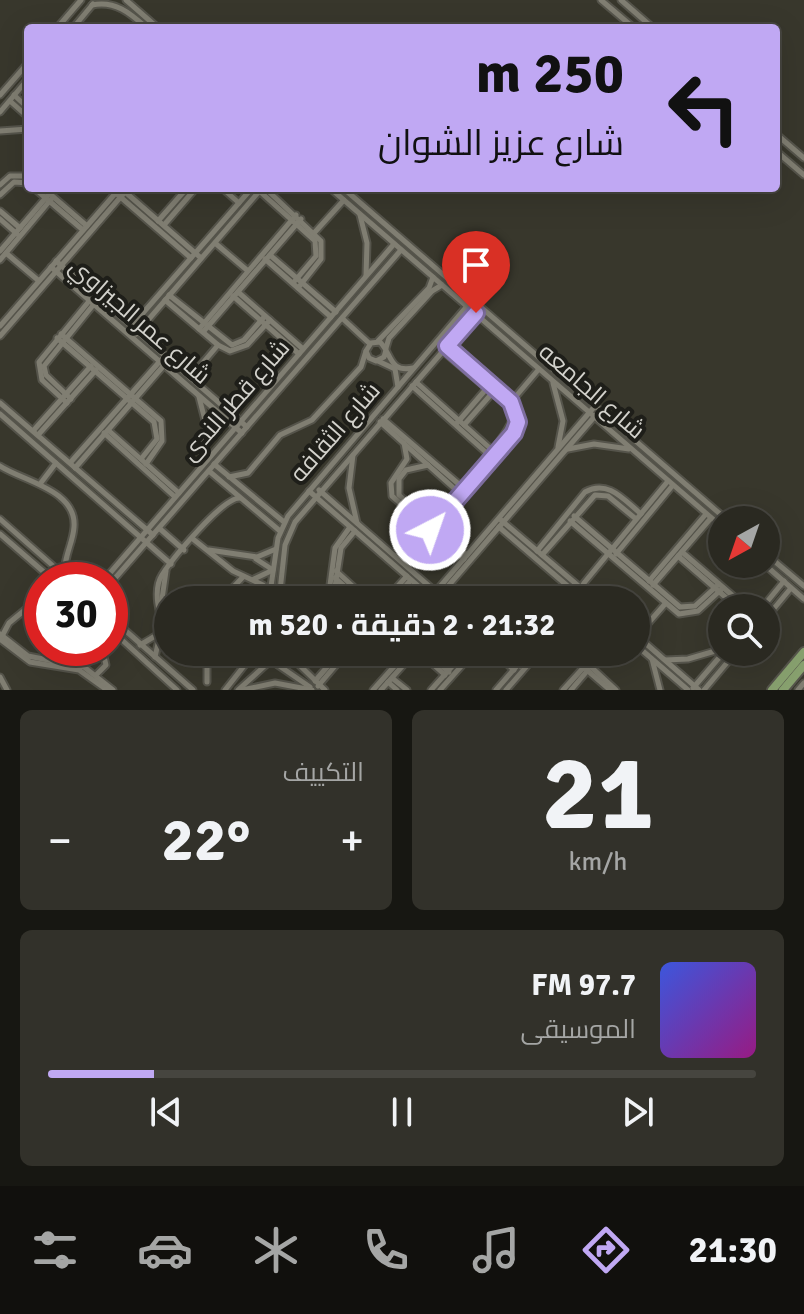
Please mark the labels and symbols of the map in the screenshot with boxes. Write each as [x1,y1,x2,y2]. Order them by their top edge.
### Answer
pin [442,231,510,313]
street label: شارع عمر الجيزاوي [61,251,217,393]
street label: شارع قطر الندى [174,333,297,468]
street label: شارع الجامعه [532,337,651,446]
street label: شارع الثقافه [283,376,387,489]
position arrow [388,488,472,572]
north arrow [708,506,780,578]
speed limit sign: 30 [24,562,128,666]

